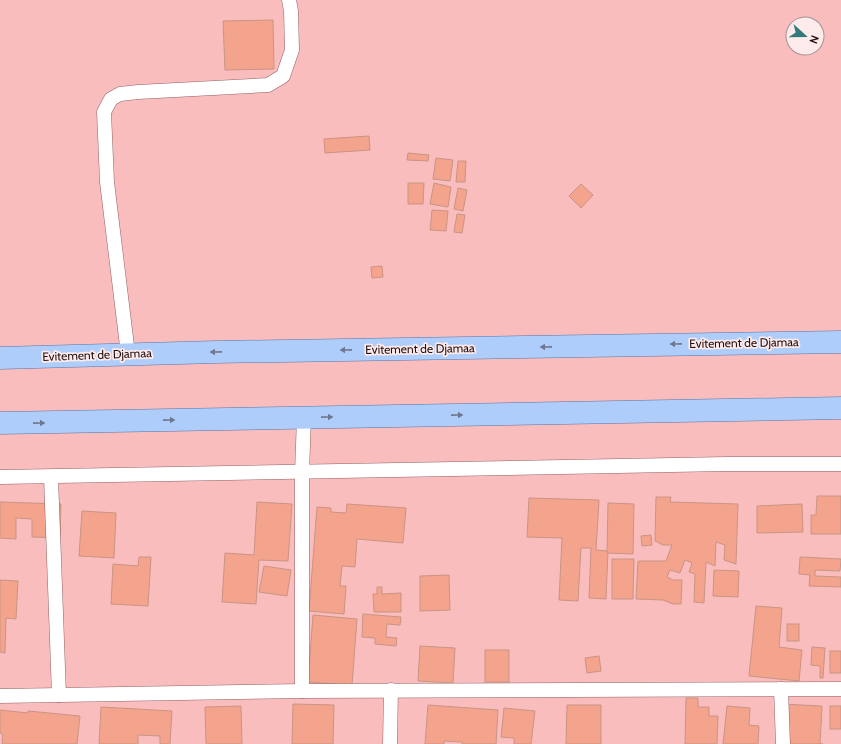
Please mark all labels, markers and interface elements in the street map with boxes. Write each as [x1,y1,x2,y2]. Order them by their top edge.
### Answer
north arrow [785,16,825,56]
text: N [806,33,822,46]
street label: Evitement de Djamaa [689,334,799,351]
street label: Evitement de Djamaa [365,340,475,357]
one-way arrow [669,341,682,347]
one-way arrow [540,343,552,350]
street label: Evitement de Djamaa [42,345,152,364]
one-way arrow [339,347,352,353]
one-way arrow [209,349,222,355]
one-way arrow [451,412,464,418]
one-way arrow [321,414,334,420]
one-way arrow [163,417,176,423]
one-way arrow [33,420,46,426]

